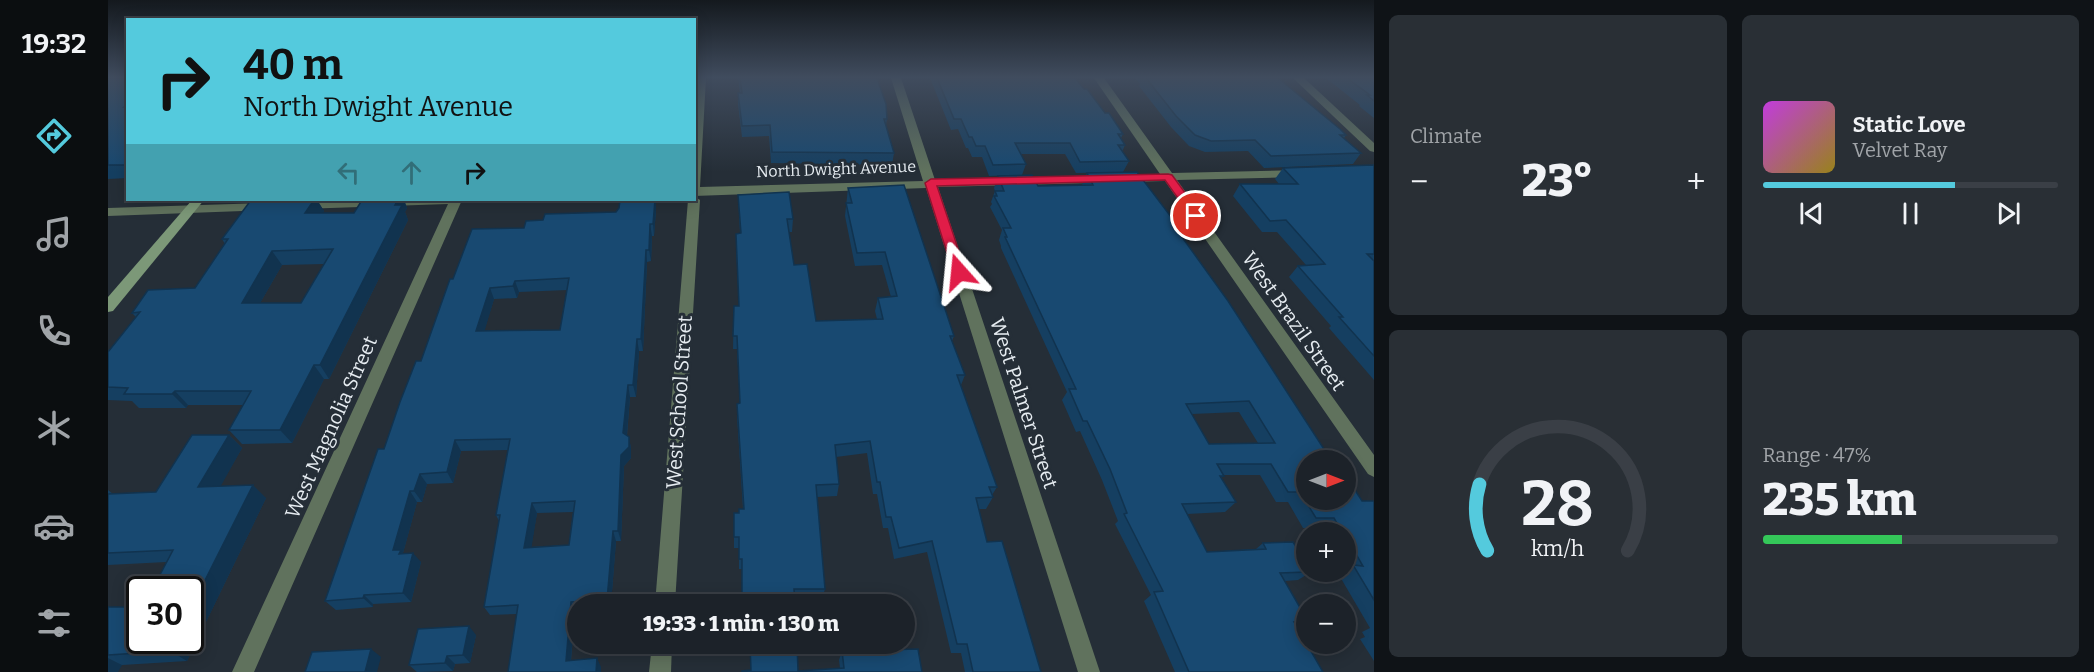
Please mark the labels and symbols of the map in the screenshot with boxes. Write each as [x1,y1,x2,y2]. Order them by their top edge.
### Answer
street label: North Dwight Avenue [756,157,916,181]
pin [1170,190,1221,241]
position arrow [927,240,991,304]
street label: West Brazil Street [1237,247,1351,395]
street label: West School Street [661,314,697,490]
street label: West Palmer Street [985,315,1063,491]
street label: West Magnolia Street [280,332,382,522]
north arrow [1296,450,1356,510]
speed limit sign: 30 [126,576,204,654]

